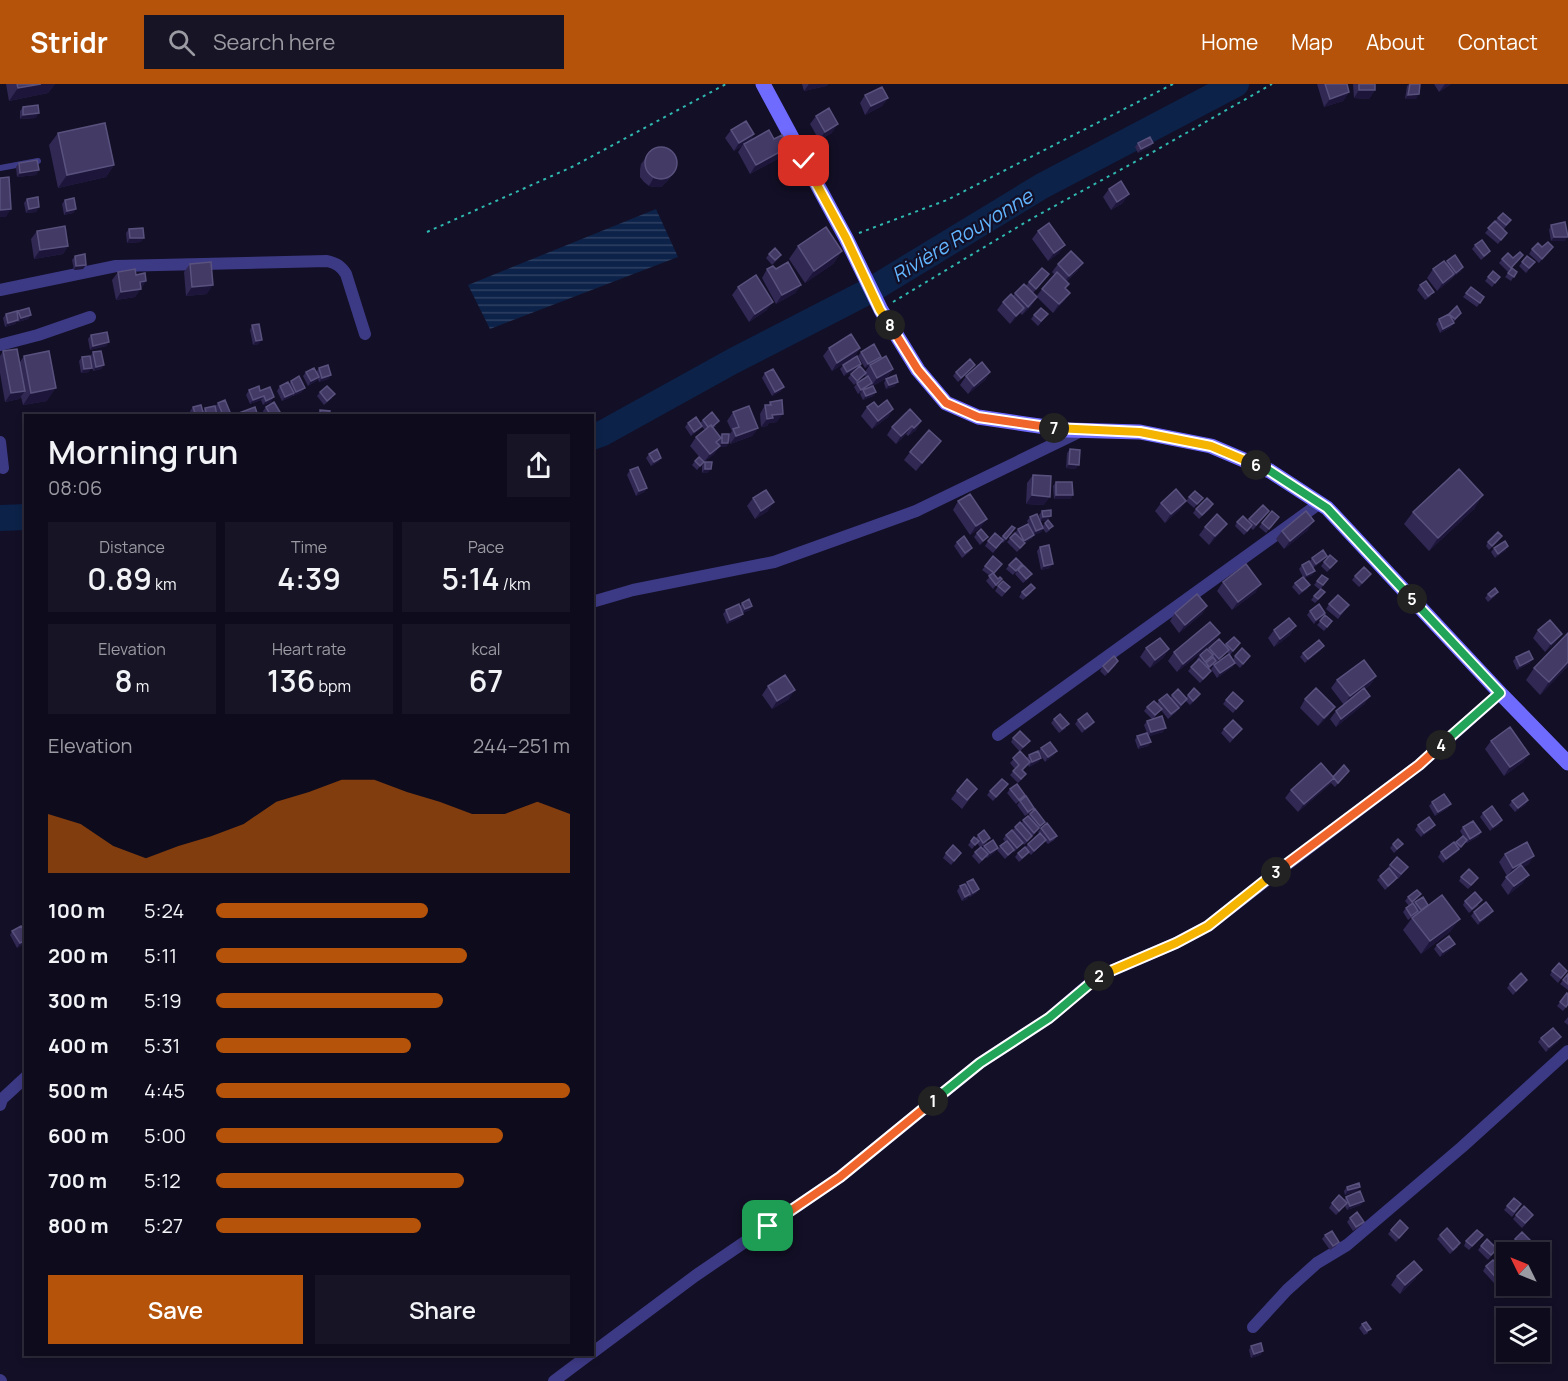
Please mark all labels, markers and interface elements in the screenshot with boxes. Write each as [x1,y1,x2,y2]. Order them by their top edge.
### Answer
search box [144,15,564,69]
text: Stridr [30,23,108,61]
icon: search [165,26,198,59]
text: Search here [213,27,335,57]
text: Home [1201,28,1258,56]
text: Map [1291,28,1333,56]
text: About [1366,28,1425,56]
text: Contact [1458,28,1538,56]
pin [778,135,829,186]
icon: check [787,144,820,177]
water label: Rivière Rouyonne [886,182,1039,288]
pin: 8 [875,310,905,340]
text: 8 [885,314,895,336]
pin: 7 [1039,413,1069,443]
text: 7 [1050,417,1058,439]
text: Morning run [48,429,238,474]
button: share [507,434,570,497]
pin: 6 [1241,450,1271,480]
text: 6 [1251,454,1261,476]
text: 08:06 [48,474,102,501]
text: Distance [99,536,165,558]
text: Time [291,536,327,558]
text: Pace [468,536,504,558]
text: 0.89 [87,558,152,599]
text: 4:39 [277,558,341,599]
text: 5:14 [442,558,500,599]
text: km [152,573,177,595]
text: /km [500,573,531,595]
pin: 5 [1397,584,1427,614]
text: 5 [1407,588,1417,610]
text: Elevation [98,638,166,660]
text: Heart rate [272,638,346,660]
text: kcal [471,638,501,660]
text: 8 [115,660,133,701]
text: 136 [267,660,315,701]
text: 67 [469,660,503,701]
text: m [133,675,149,697]
text: bpm [315,675,351,697]
pin: 4 [1426,730,1456,760]
text: Elevation [48,732,132,759]
text: 244–251 m [473,732,570,759]
text: 4 [1436,734,1446,756]
pin: 3 [1261,857,1291,887]
text: 3 [1271,861,1281,883]
text: 100 m [48,897,105,924]
text: 5:24 [144,897,184,924]
text: 200 m [48,942,108,969]
text: 5:11 [144,942,177,969]
pin: 2 [1084,961,1114,991]
text: 2 [1094,965,1104,987]
text: 300 m [48,987,108,1014]
text: 5:19 [144,987,182,1014]
text: 400 m [48,1032,108,1059]
text: 5:31 [144,1032,180,1059]
text: 500 m [48,1077,108,1104]
text: 4:45 [144,1077,185,1104]
pin: 1 [918,1086,948,1116]
text: 1 [929,1090,937,1112]
text: 600 m [48,1122,109,1149]
text: 5:00 [144,1122,186,1149]
text: 700 m [48,1167,107,1194]
text: 5:12 [144,1167,181,1194]
pin [742,1200,793,1251]
icon: arrive [751,1209,784,1242]
text: 800 m [48,1212,109,1239]
text: 5:27 [144,1212,183,1239]
north arrow [1496,1242,1550,1296]
map controls [1496,1242,1550,1362]
button: Save [48,1275,303,1344]
button: Share [315,1275,570,1344]
button: layers [1496,1308,1550,1362]

